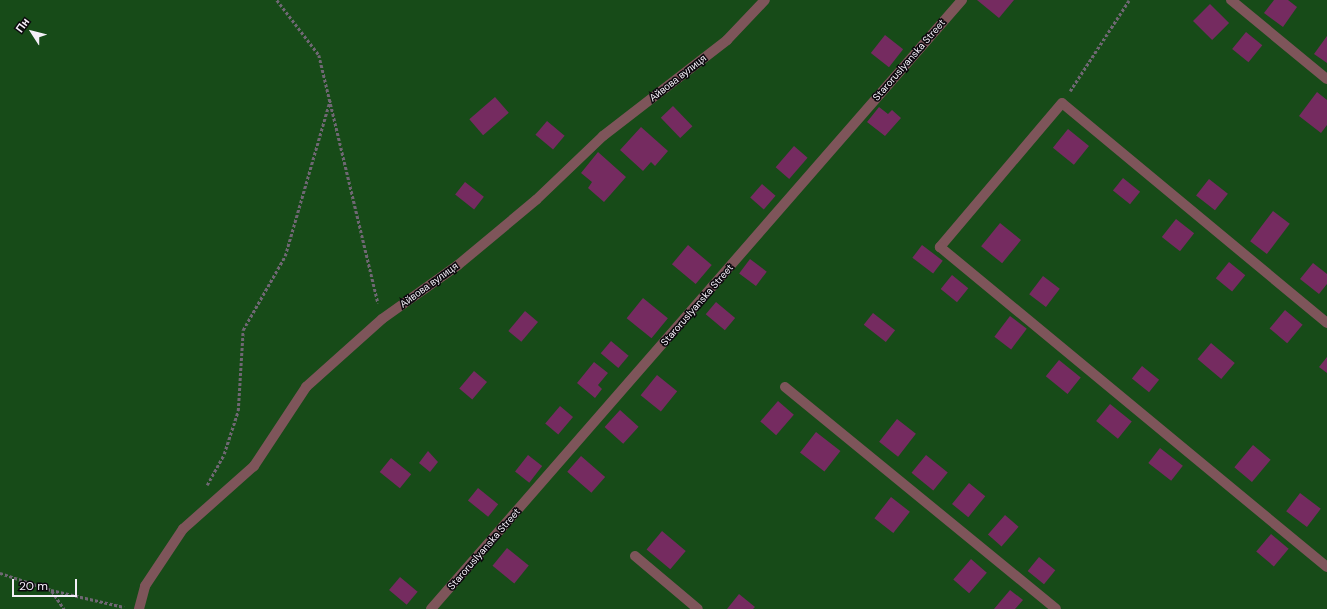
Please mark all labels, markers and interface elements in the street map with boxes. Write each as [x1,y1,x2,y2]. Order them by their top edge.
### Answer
north arrow [12,12,52,52]
text: Пн [12,15,32,35]
street label: Staroruslyanska Street [870,17,948,103]
street label: Айвова вулиця [647,52,709,104]
street label: Айвова вулиця [398,260,460,310]
street label: Staroruslyanska Street [658,262,736,348]
street label: Staroruslyanska Street [445,506,523,592]
scale bar [14,571,79,597]
text: 20 m [19,578,48,594]

